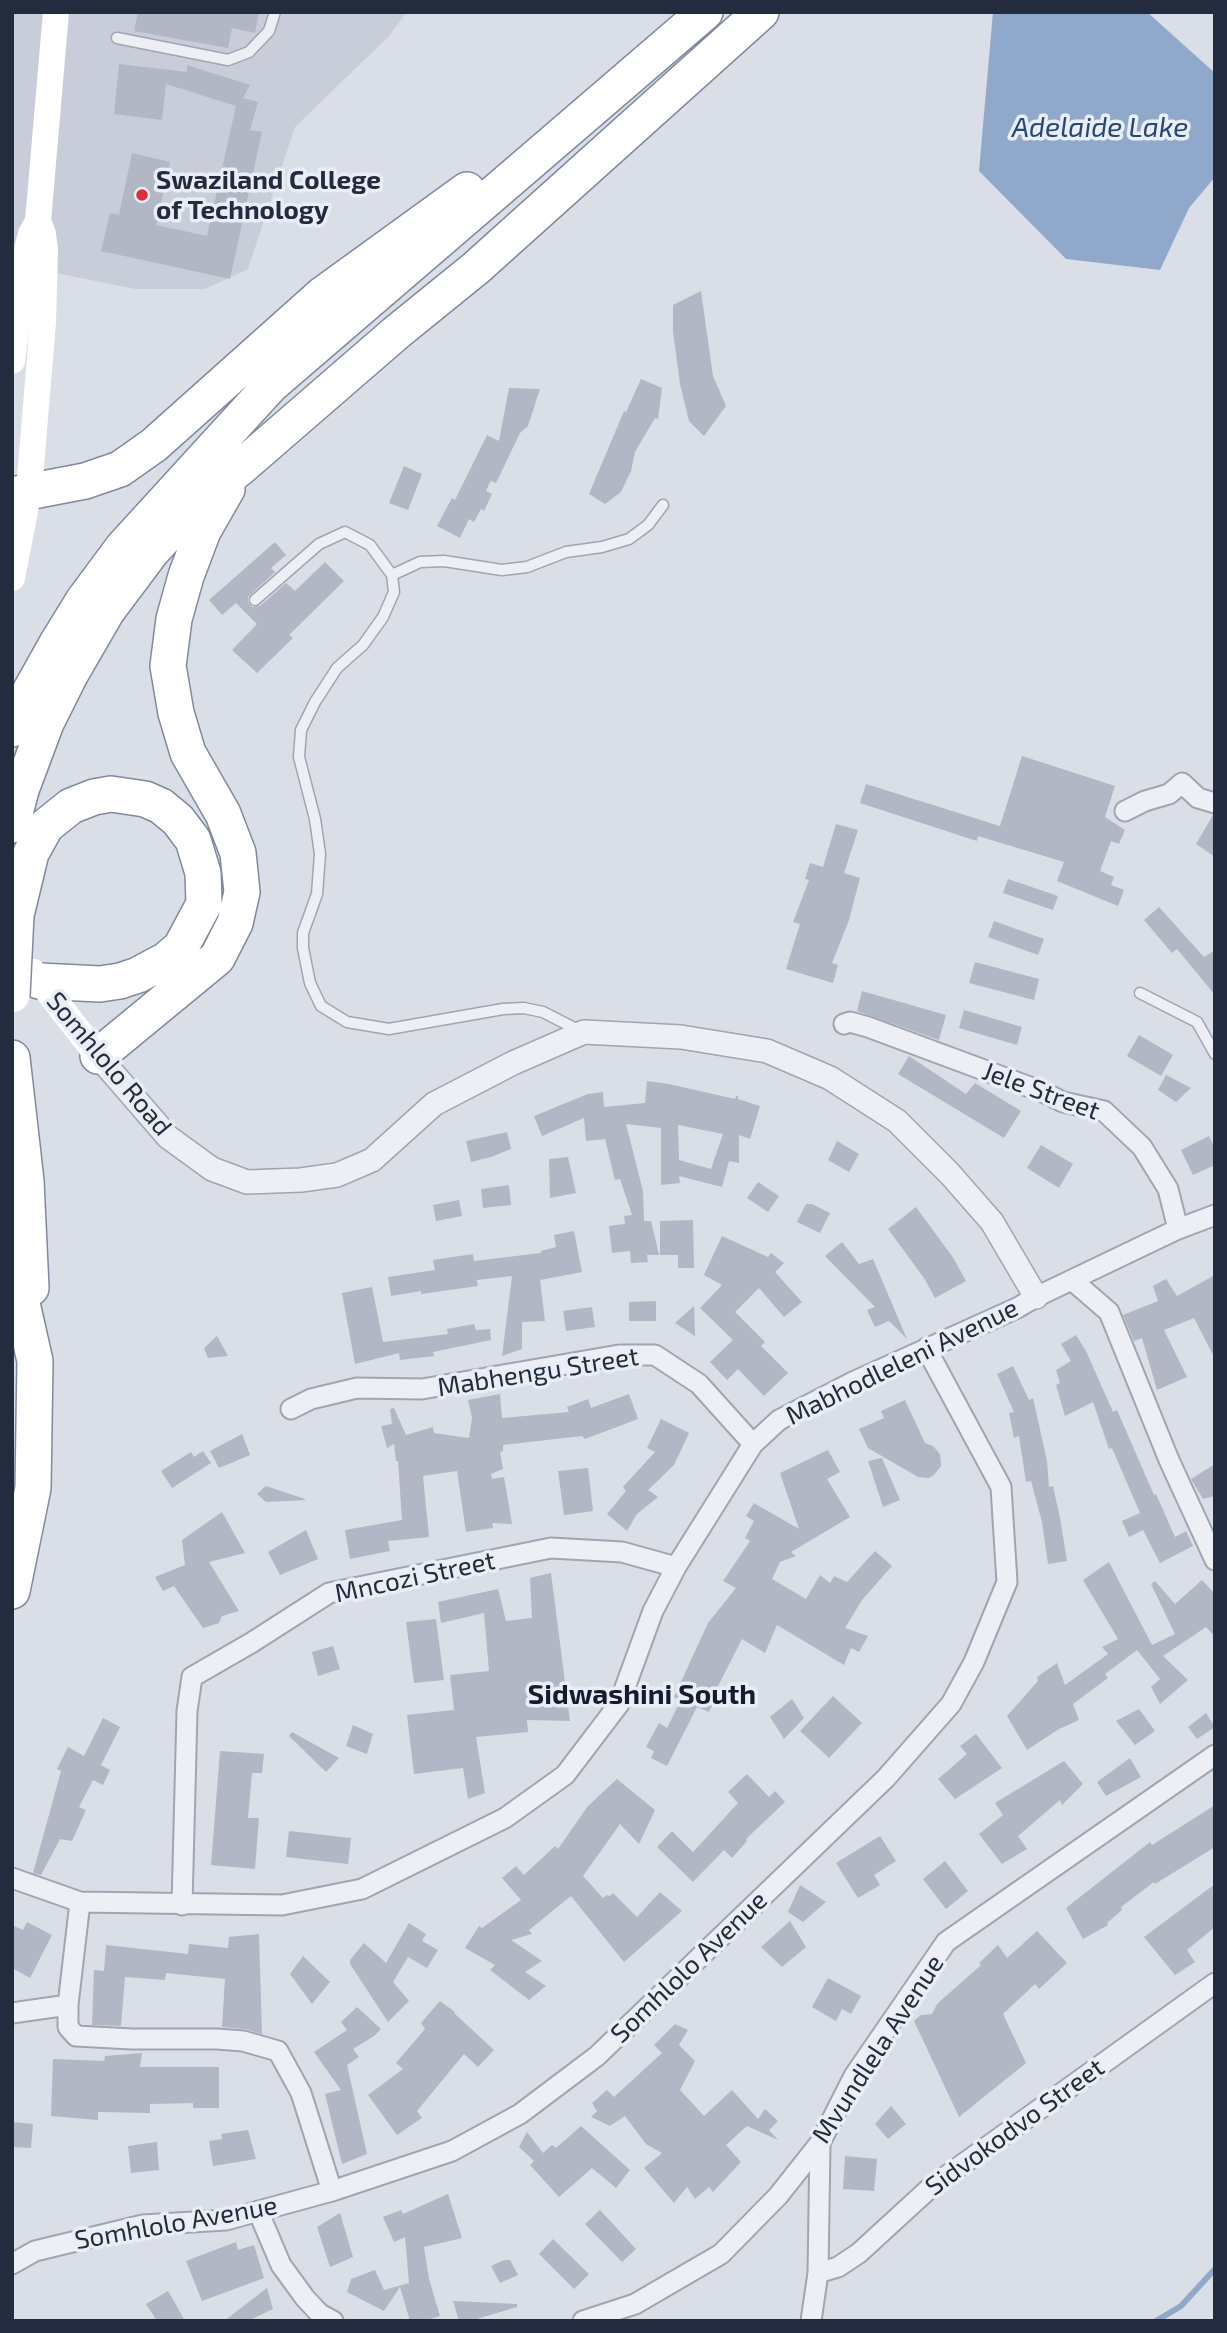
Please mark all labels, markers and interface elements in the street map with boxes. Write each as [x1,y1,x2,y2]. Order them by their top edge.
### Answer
water label: Adelaide Lake [1012,111,1188,145]
place label: Swaziland College of Technology [156,164,381,226]
marker: Swaziland College of Technology [134,187,150,203]
street label: Somhlolo Road [40,986,178,1142]
street label: Jele Street [978,1055,1104,1127]
street label: Mabhodleleni Avenue [781,1292,1023,1432]
street label: Mabhengu Street [435,1341,641,1403]
street label: Mncozi Street [332,1545,498,1609]
district label: Sidwashini South [528,1678,756,1712]
street label: Somhlolo Avenue [604,1885,774,2049]
street label: Mvundlela Avenue [806,1949,950,2149]
street label: Sidvokodvo Street [920,2052,1110,2202]
street label: Somhlolo Avenue [72,2190,280,2256]

